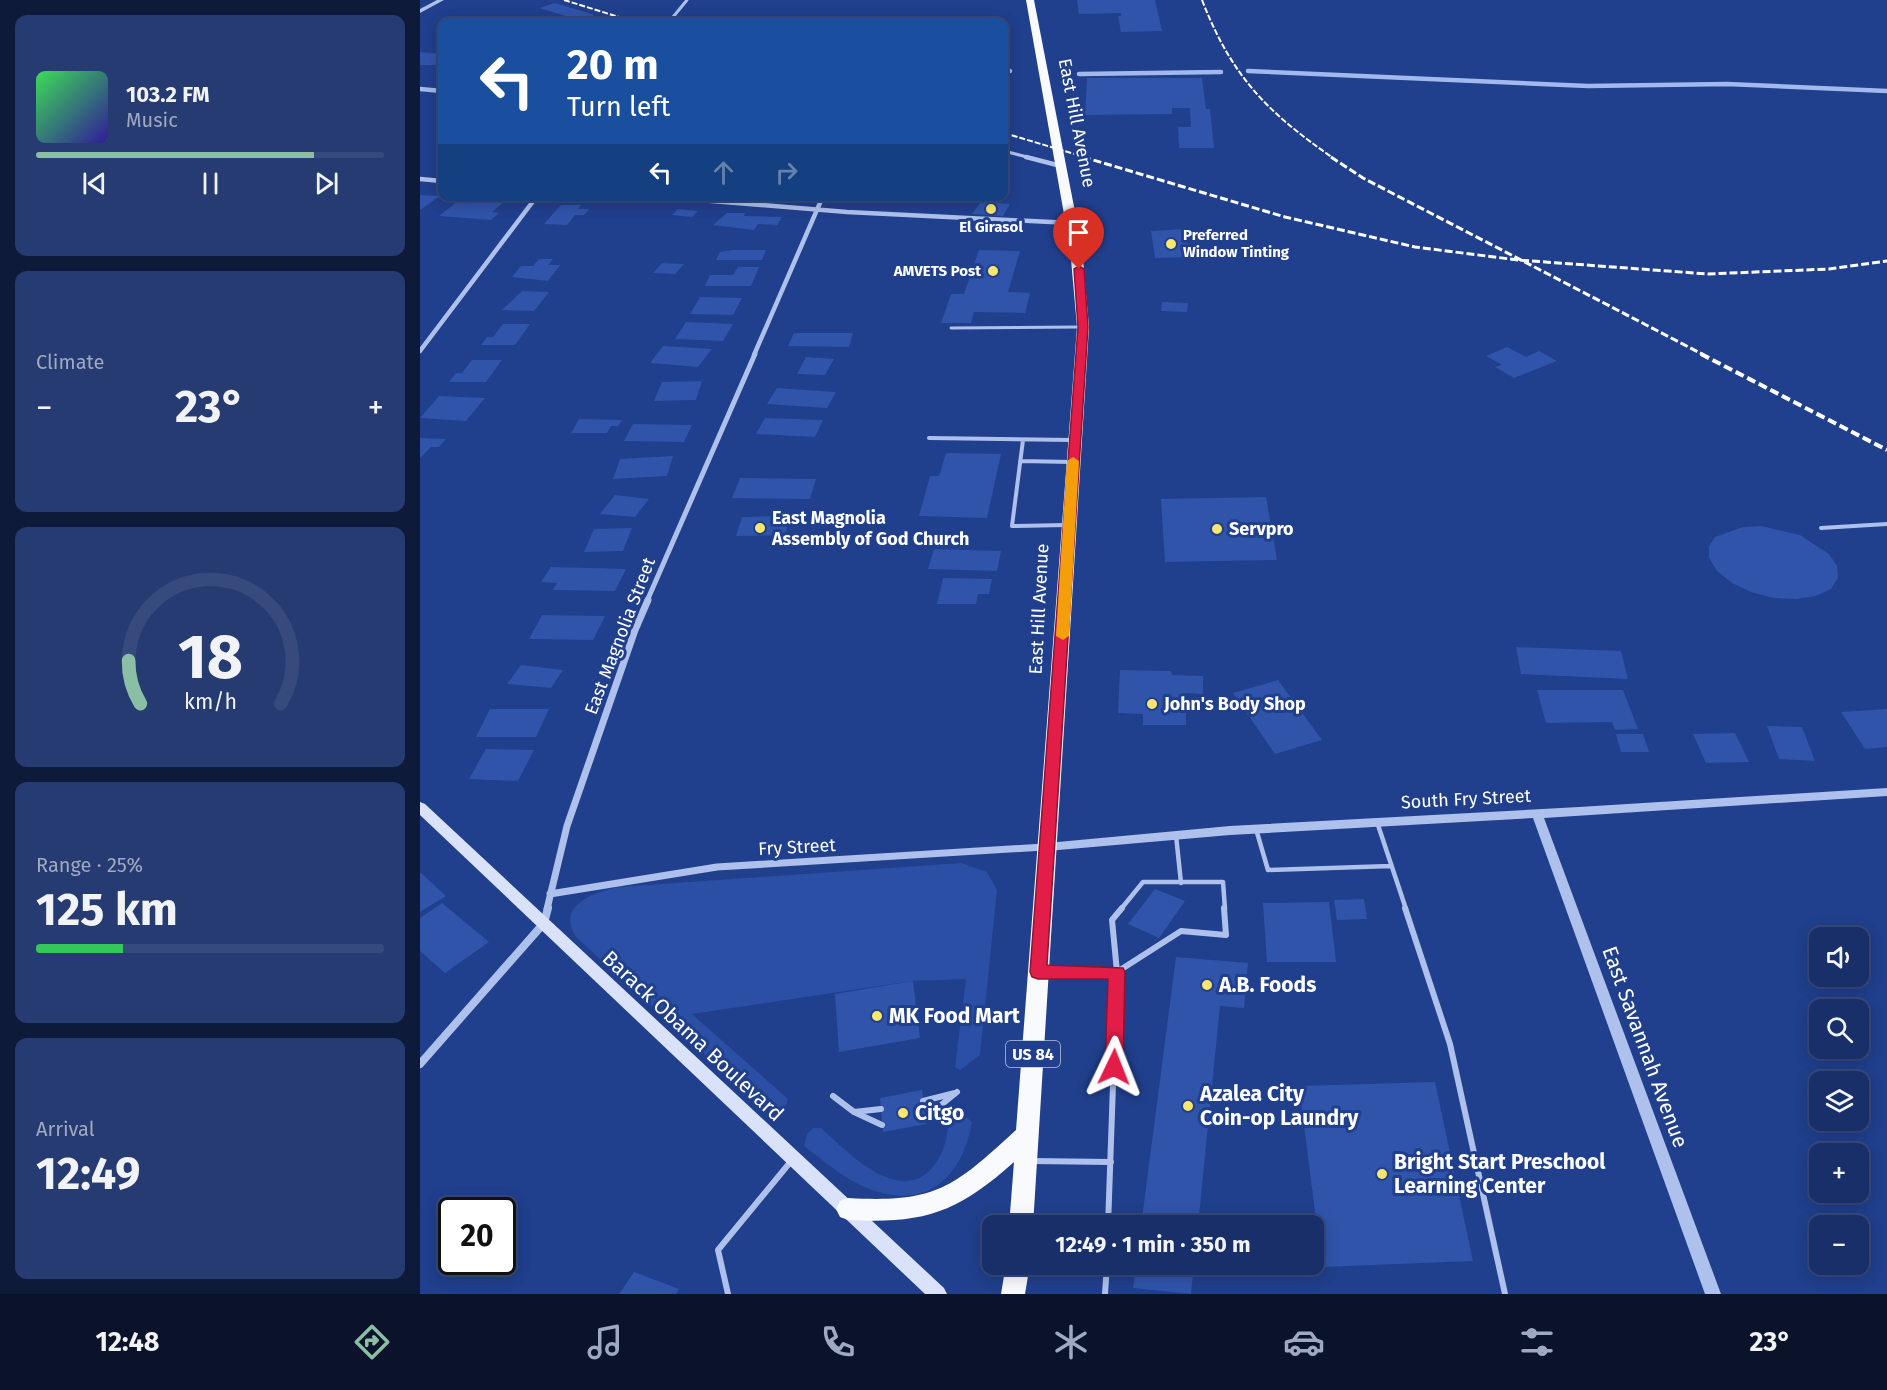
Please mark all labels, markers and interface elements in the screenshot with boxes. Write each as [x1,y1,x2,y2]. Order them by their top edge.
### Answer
text: 20 m [567,40,659,90]
icon: left [468,42,546,120]
street label: East Hill Avenue [1054,57,1100,189]
text: 103.2 FM [126,81,210,108]
text: Turn left [567,91,670,123]
text: Music [126,108,178,132]
icon: left [644,156,677,189]
icon: ahead [707,156,740,189]
icon: right [770,156,803,189]
icon: previous [78,167,111,200]
icon: pause [194,167,227,200]
icon: next [310,167,343,200]
marker: El Girasol [984,202,998,216]
pin [1053,207,1104,269]
icon: arrive [1062,216,1095,249]
place label: El Girasol [959,218,1023,236]
place label: Preferred Window Tinting [1183,226,1290,261]
marker: Preferred Window Tinting [1164,237,1178,251]
place label: AMVETS Post [893,262,981,280]
marker: AMVETS Post [986,264,1000,278]
text: Climate [36,350,104,374]
text: 23° [175,380,245,434]
text: − [36,388,53,428]
text: + [368,388,384,428]
place label: East Magnolia Assembly of God Church [771,507,969,550]
place label: Servpro [1229,518,1294,540]
marker: East Magnolia Assembly of God Church [753,521,767,535]
marker: Servpro [1210,522,1224,536]
street label: East Hill Avenue [1025,543,1053,675]
street label: East Magnolia Street [580,554,660,718]
text: 18 [177,620,243,695]
text: km/h [183,689,237,715]
place label: John's Body Shop [1163,693,1306,715]
marker: John's Body Shop [1145,697,1159,711]
street label: South Fry Street [1400,785,1532,813]
street label: Fry Street [758,834,837,860]
text: Range · 25% [36,853,143,877]
text: 125 km [36,883,178,937]
map controls [1809,927,1869,1275]
button: sound [1809,927,1869,987]
street label: East Savannah Avenue [1596,943,1694,1151]
street label: Barack Obama Boulevard [597,945,789,1127]
place label: A.B. Foods [1218,972,1316,998]
marker: A.B. Foods [1200,978,1214,992]
button: search [1809,999,1869,1059]
place label: MK Food Mart [889,1003,1021,1029]
marker: MK Food Mart [870,1009,884,1023]
position arrow [1082,1035,1146,1099]
road number: US 84 [1006,1041,1060,1067]
button: layers [1809,1071,1869,1131]
place label: Azalea City Coin-op Laundry [1199,1081,1359,1131]
marker: Azalea City Coin-op Laundry [1181,1099,1195,1113]
place label: Citgo [915,1100,964,1126]
marker: Citgo [896,1106,910,1120]
text: Arrival [36,1117,95,1141]
button: + [1809,1143,1869,1203]
text: 12:49 [36,1147,140,1201]
place label: Bright Start Preschool Learning Center [1394,1149,1606,1199]
marker: Bright Start Preschool Learning Center [1375,1167,1389,1181]
speed limit sign: 20 [438,1197,516,1275]
button: − [1809,1215,1869,1275]
text: 12:49 · 1 min · 350 m [1055,1231,1251,1258]
icon: directions [351,1321,393,1363]
icon: music [584,1321,626,1363]
icon: phone [817,1321,859,1363]
icon: climate [1050,1321,1092,1363]
icon: car [1283,1321,1325,1363]
icon: filters [1516,1321,1558,1363]
text: 12:48 [96,1326,159,1358]
text: 23° [1749,1326,1791,1358]

